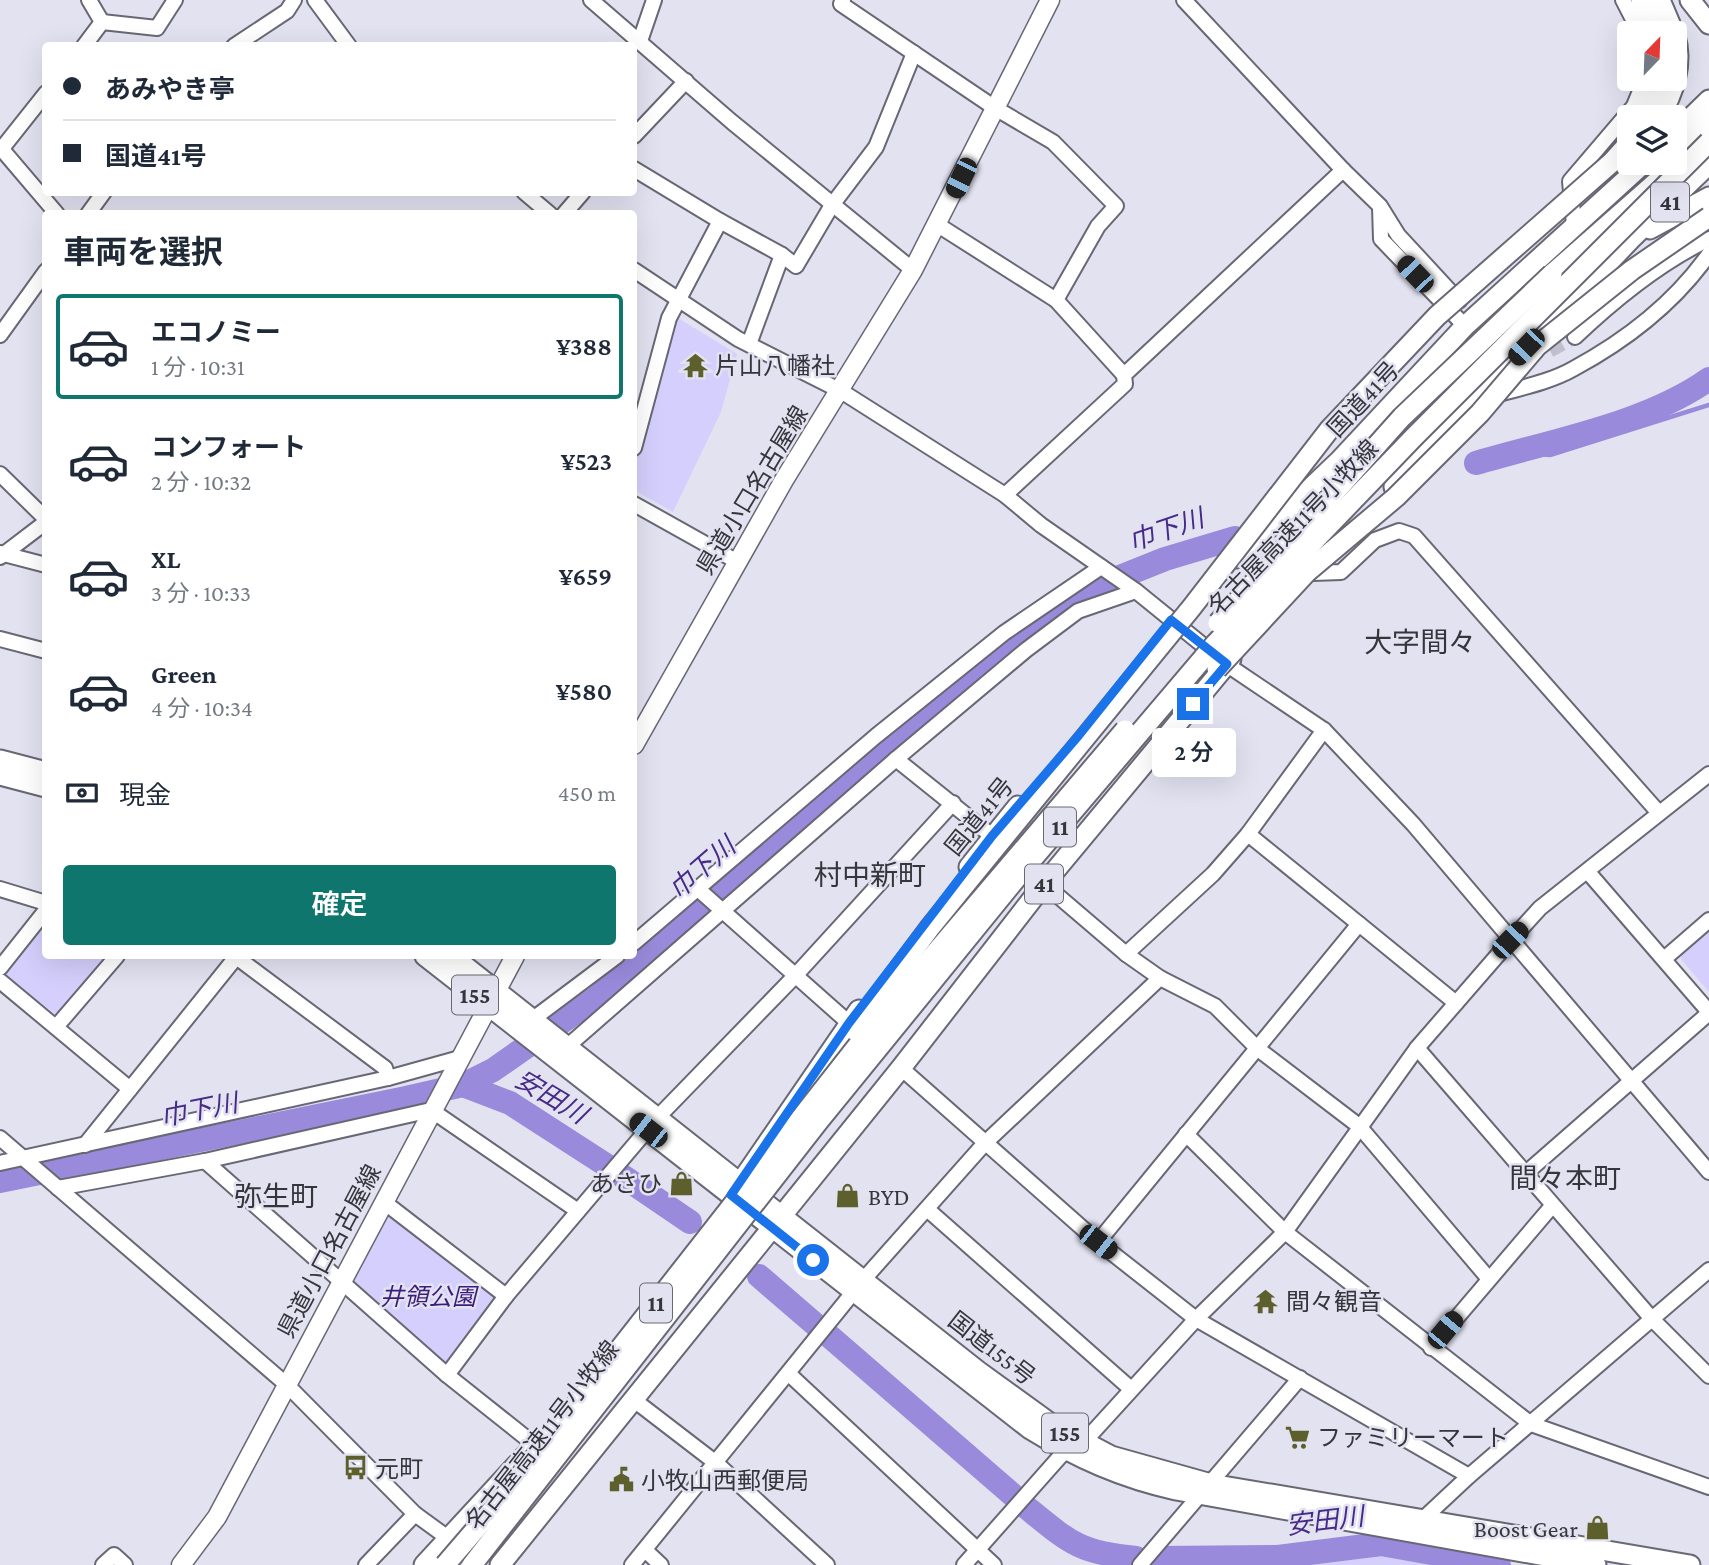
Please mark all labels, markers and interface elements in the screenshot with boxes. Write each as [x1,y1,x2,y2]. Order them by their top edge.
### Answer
north arrow [1617,21,1687,91]
map controls [1617,21,1687,175]
text: あみやき亭 [105,75,235,104]
button: layers [1617,105,1687,175]
text: 国道41号 [105,142,207,171]
car [943,155,980,201]
road number: 41 [1651,182,1689,222]
text: 車両を選択 [63,234,223,270]
car [1393,252,1438,296]
icon: car [67,315,130,378]
text: エコノミー [151,318,281,347]
car [1504,325,1549,369]
text: ¥388 [556,332,612,361]
temple icon: 片山八幡社 [681,351,709,379]
place label: 片山八幡社 [715,352,835,379]
text: 1 分 · 10:31 [151,354,245,380]
street label: 国道41号 [1322,356,1404,442]
street label: 県道小口名古屋線 [691,401,813,579]
icon: car [67,430,130,493]
text: コンフォート [151,433,306,462]
street label: 名古屋高速11号小牧線 [1203,434,1383,620]
text: ¥523 [561,447,612,476]
text: 2 分 · 10:32 [151,469,251,495]
water label: 巾下川 [1124,503,1210,556]
icon: car [67,545,130,608]
text: XL [151,545,180,574]
text: ¥659 [559,562,612,591]
text: 3 分 · 10:33 [151,580,251,606]
district label: 大字間々 [1364,627,1476,658]
icon: car [67,660,130,723]
text: Green [151,660,217,689]
text: ¥580 [556,677,612,706]
route end [1177,688,1209,720]
text: 4 分 · 10:34 [151,695,253,721]
callout: 2 分 [1151,728,1235,778]
text: 2 分 [1175,739,1213,765]
street label: 国道41号 [939,772,1019,860]
icon: cash [63,774,101,812]
text: 450 m [558,780,616,806]
text: 現金 [119,781,171,810]
road number: 11 [1044,807,1076,846]
water label: 巾下川 [663,830,743,905]
district label: 村中新町 [814,860,926,891]
road number: 41 [1025,864,1063,904]
button: 確定 [63,865,616,945]
car [1488,918,1533,962]
road number: 155 [452,976,498,1014]
water label: 安田川 [510,1064,594,1131]
water label: 巾下川 [158,1088,243,1132]
car [625,1109,672,1151]
street label: 県道小口名古屋線 [272,1160,386,1342]
district label: 間々本町 [1509,1163,1621,1194]
shop icon: あさひ [668,1169,696,1197]
place label: あさひ [590,1170,662,1197]
district label: 弥生町 [234,1181,318,1212]
shop icon: BYD [834,1182,862,1210]
place label: BYD [868,1183,910,1210]
car [1075,1221,1122,1263]
route start [797,1244,829,1276]
park label: 井領公園 [380,1283,479,1310]
road number: 11 [640,1284,672,1322]
temple icon: 間々観音 [1252,1287,1280,1315]
place label: 間々観音 [1286,1288,1382,1315]
street label: 国道155号 [943,1306,1041,1390]
car [1424,1307,1467,1353]
street label: 名古屋高速11号小牧線 [460,1335,624,1535]
road number: 155 [1042,1414,1088,1452]
supermarket icon: ファミリーマート [1283,1423,1311,1451]
place label: ファミリーマート [1317,1424,1509,1451]
bus stop icon: 元町 [341,1454,369,1482]
place label: 元町 [375,1455,423,1482]
public building icon: 小牧山西郵便局 [607,1466,635,1494]
place label: 小牧山西郵便局 [641,1467,809,1494]
water label: 安田川 [1285,1501,1368,1540]
shop icon: Boost Gear [1584,1514,1612,1542]
place label: Boost Gear [1474,1515,1578,1542]

